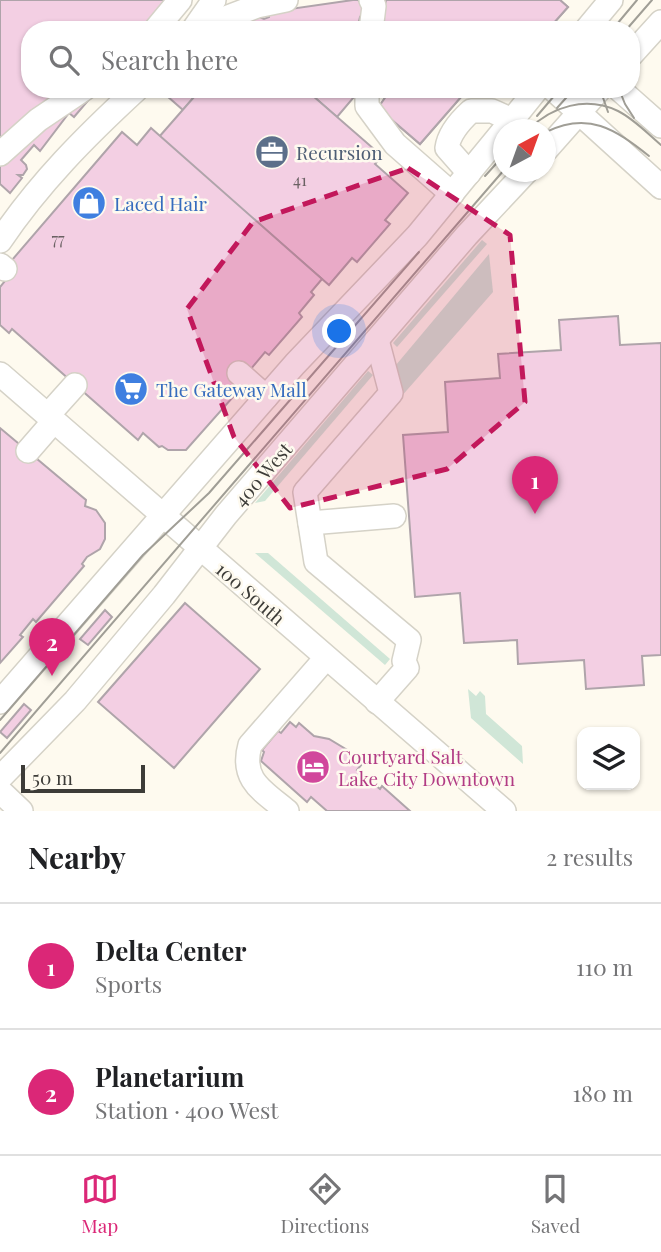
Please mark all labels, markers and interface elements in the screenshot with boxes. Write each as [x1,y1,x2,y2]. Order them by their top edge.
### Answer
search box [21,21,640,98]
icon: search [45,41,83,79]
text: Search here [101,42,238,77]
north arrow [493,119,556,182]
office icon: Recursion [253,133,291,171]
place label: Recursion [296,139,383,165]
house number: 41 [293,169,307,190]
shop icon: Laced Hair [70,184,108,222]
place label: Laced Hair [114,190,208,216]
house number: 77 [52,228,65,249]
your location [322,314,356,348]
supermarket icon: The Gateway Mall [112,370,150,408]
place label: The Gateway Mall [156,376,307,402]
street label: 400 West [227,436,297,512]
pin: 1 [512,456,558,514]
street label: 100 South [211,556,291,630]
pin: 2 [29,618,75,676]
map controls [577,727,640,790]
button: layers [577,727,640,790]
place label: Courtyard Salt Lake City Downtown [338,743,516,791]
hotel icon: Courtyard Salt Lake City Downtown [294,748,332,786]
scale bar [21,762,145,794]
text: 50 m [32,764,73,790]
text: Nearby [28,837,126,877]
text: 2 results [546,841,633,872]
text: Delta Center [95,933,246,968]
text: 1 [47,951,55,982]
text: 110 m [576,951,633,982]
text: Sports [95,968,162,999]
text: Planetarium [95,1059,244,1094]
text: 2 [45,1077,57,1108]
text: 180 m [573,1077,633,1108]
text: Station · 400 West [95,1094,278,1125]
tab: Map [81,1170,119,1238]
tab: Directions [280,1170,369,1238]
tab: Saved [531,1170,580,1238]

